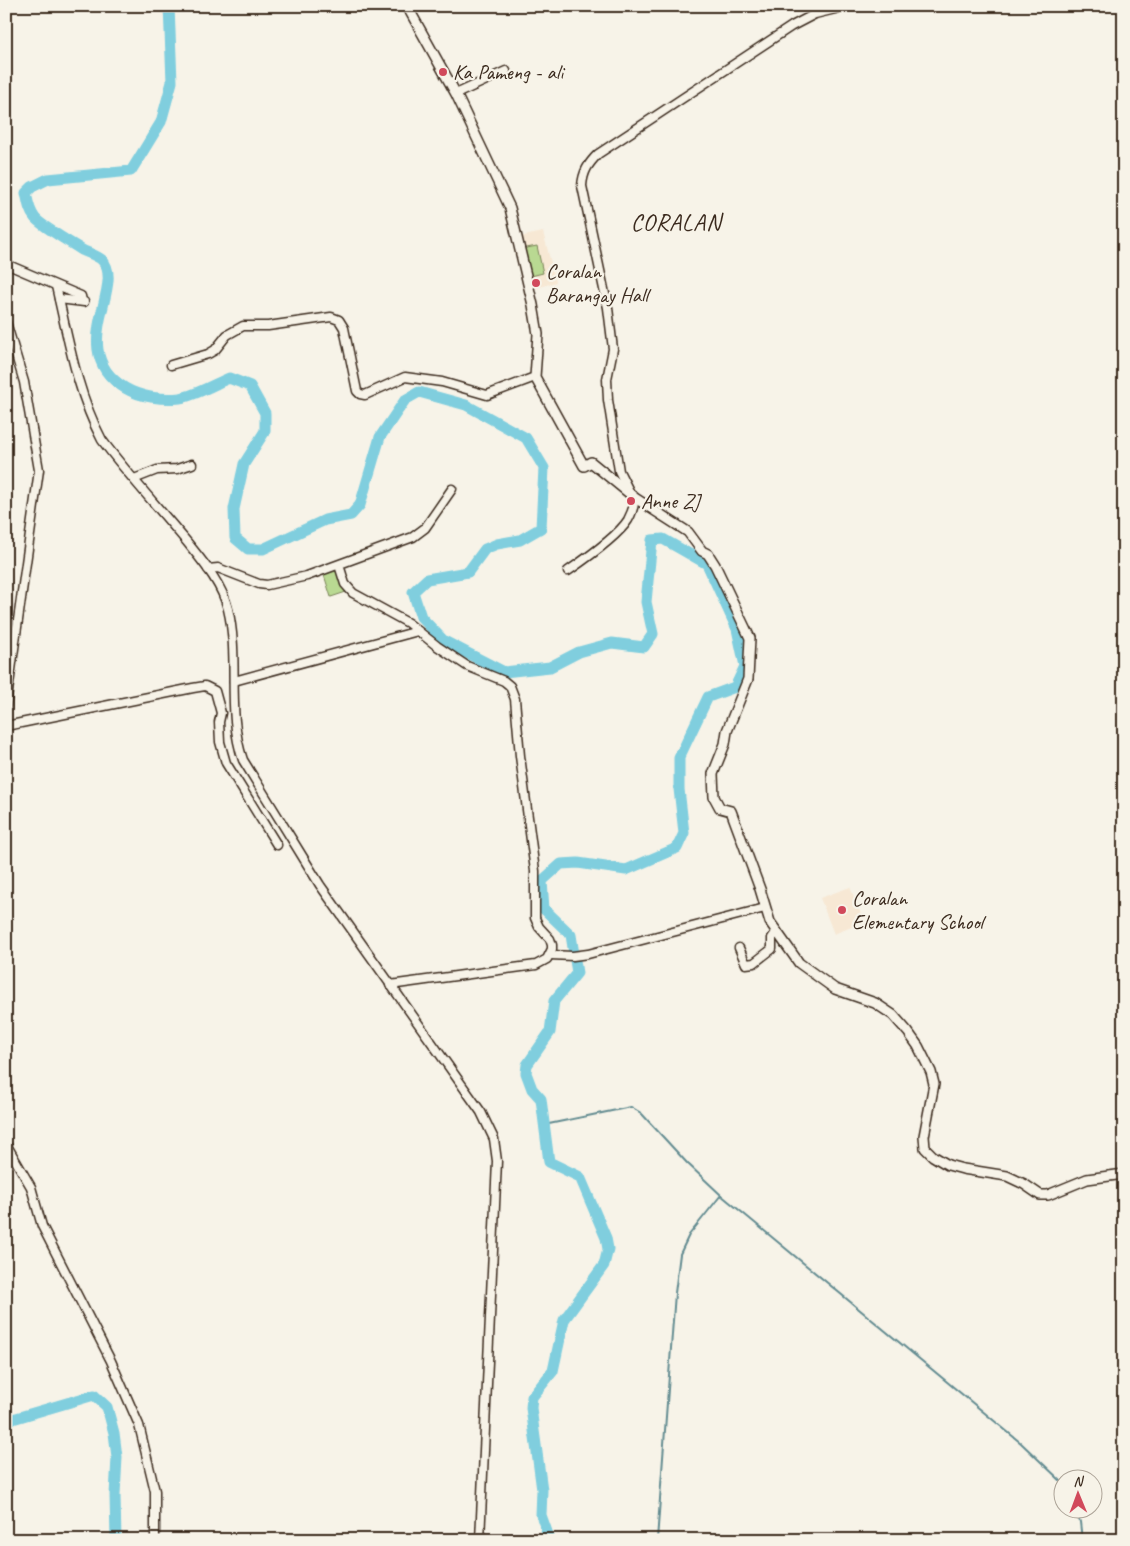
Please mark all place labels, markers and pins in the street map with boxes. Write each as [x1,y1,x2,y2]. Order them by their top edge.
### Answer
place label: Ka Pameng - ali [453,59,566,85]
marker: Ka Pameng - ali [437,66,449,78]
place label: Coralan Barangay Hall [546,258,651,308]
marker: Coralan Barangay Hall [530,277,542,289]
place label: Anne ZJ [641,488,703,514]
marker: Anne ZJ [625,495,637,507]
place label: Coralan Elementary School [852,885,987,935]
marker: Coralan Elementary School [836,904,848,916]

